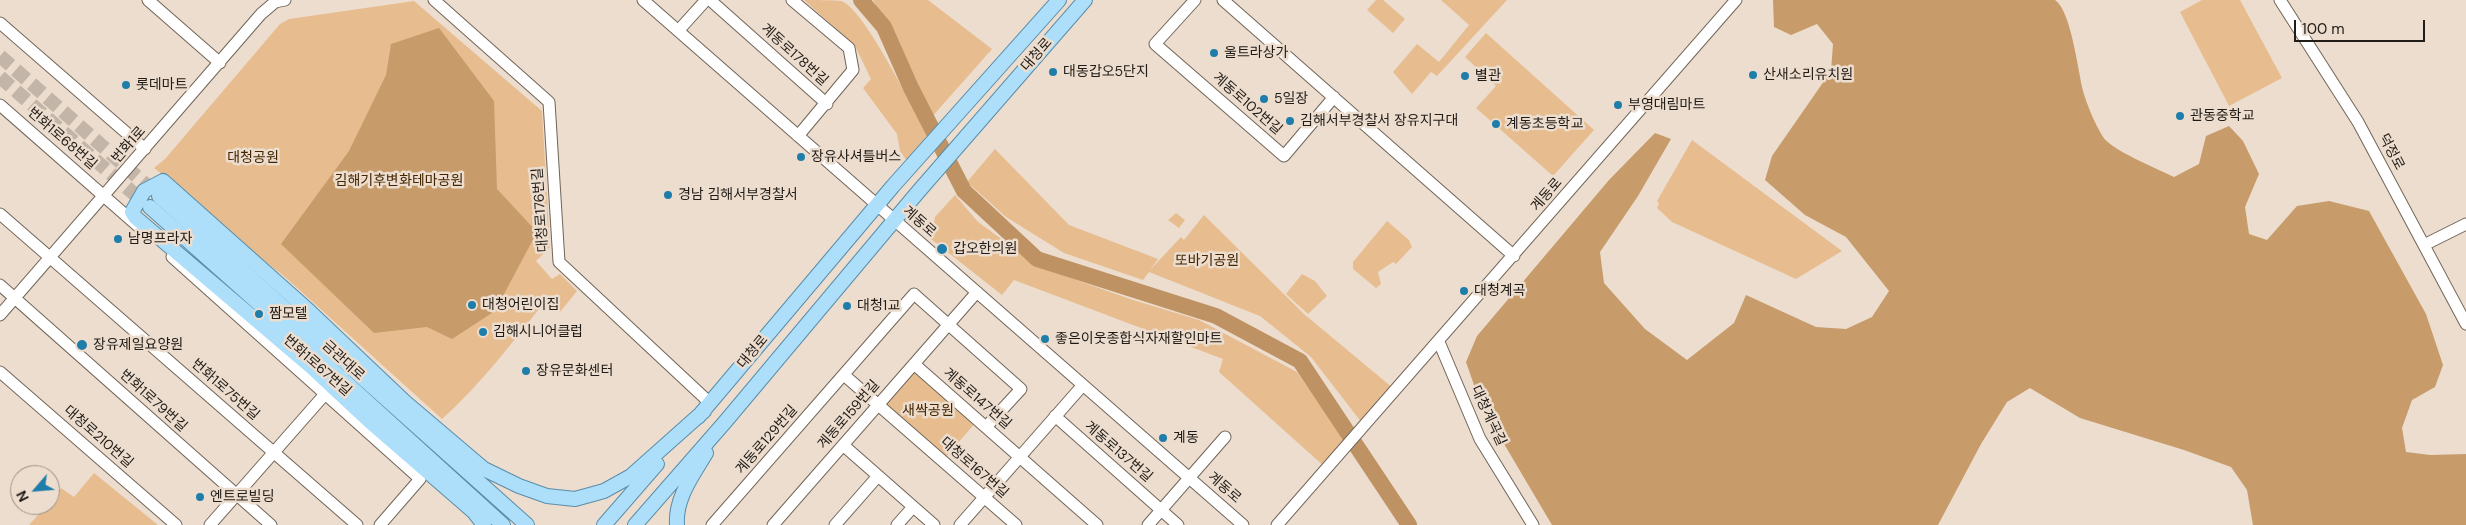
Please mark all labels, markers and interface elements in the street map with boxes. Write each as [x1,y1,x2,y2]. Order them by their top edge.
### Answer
scale bar [2296,10,2427,42]
text: 100 m [2302,19,2345,39]
street label: 계동로178번길 [757,20,831,90]
street label: 대청로 [1018,35,1056,75]
place label: 울트라상가 [1224,45,1288,61]
marker: 울트라상가 [1208,47,1220,59]
place label: 대동갑오5단지 [1063,64,1149,80]
marker: 대동갑오5단지 [1047,66,1059,78]
place label: 산새소리유치원 [1763,67,1853,83]
place label: 별관 [1475,68,1501,84]
street label: 계동로102번길 [1209,69,1285,139]
marker: 산새소리유치원 [1747,69,1759,81]
marker: 별관 [1459,70,1471,82]
place label: 롯데마트 [136,77,188,93]
marker: 롯데마트 [120,79,132,91]
place label: 5일장 [1274,91,1308,107]
marker: 5일장 [1258,93,1270,105]
place label: 부영대림마트 [1628,97,1705,113]
marker: 부영대림마트 [1612,99,1624,111]
street label: 번화1로68번길 [24,104,100,174]
place label: 관동중학교 [2190,108,2254,124]
marker: 관동중학교 [2174,110,2186,122]
place label: 김해서부경찰서 장유지구대 [1300,113,1458,129]
marker: 김해서부경찰서 장유지구대 [1284,115,1296,127]
place label: 계동초등학교 [1506,116,1583,132]
marker: 계동초등학교 [1490,118,1502,130]
street label: 번화1로 [109,123,149,167]
street label: 덕정로 [2375,131,2407,173]
place label: 장유사셔틀버스 [811,149,901,165]
park label: 대청공원 [227,150,279,166]
marker: 장유사셔틀버스 [795,151,807,163]
street label: 대청로176번길 [530,167,552,253]
park label: 김해기후변화테마공원 [335,173,463,189]
street label: 계동로 [1528,175,1566,215]
place label: 경남 김해서부경찰서 [678,187,798,203]
marker: 경남 김해서부경찰서 [662,189,674,201]
street label: 계동로 [899,203,939,241]
place label: 남명프라자 [128,231,192,247]
marker: 남명프라자 [112,233,124,245]
place label: 갑오한의원 [953,241,1017,257]
marker: 갑오한의원 [935,242,949,256]
park label: 또바기공원 [1175,253,1239,269]
place label: 대청계곡 [1474,283,1526,299]
marker: 대청계곡 [1458,285,1470,297]
place label: 대청어린이집 [482,297,559,313]
place label: 대청1교 [857,298,900,314]
marker: 대청어린이집 [466,299,478,311]
marker: 대청1교 [841,300,853,312]
place label: 짬모텔 [269,306,308,322]
marker: 짬모텔 [253,308,265,320]
place label: 김해시니어클럽 [493,324,583,340]
marker: 김해시니어클럽 [477,326,489,338]
place label: 좋은이웃종합식자재할인마트 [1055,331,1222,347]
street label: 번화1로67번길 [280,332,354,400]
street label: 대청로 [734,332,772,372]
marker: 좋은이웃종합식자재할인마트 [1039,333,1051,345]
place label: 장유제일요양원 [93,337,183,353]
marker: 장유제일요양원 [75,338,89,352]
street label: 금관대로 [318,338,368,384]
street label: 번화1로75번길 [188,356,262,424]
place label: 장유문화센터 [536,363,613,379]
marker: 장유문화센터 [520,365,532,377]
street label: 계동로147번길 [940,365,1014,433]
street label: 번화1로79번길 [116,366,190,436]
street label: 계동로159번길 [815,377,883,453]
street label: 대청계곡길 [1467,383,1509,449]
street label: 대청로210번길 [60,402,136,472]
street label: 계동로129번길 [733,402,801,478]
park label: 새싹공원 [902,403,954,419]
street label: 계동로137번길 [1081,418,1155,486]
place label: 계동 [1173,430,1199,446]
marker: 계동 [1157,432,1169,444]
street label: 대청로167번길 [937,434,1011,502]
north arrow [10,465,60,515]
street label: 계동로 [1204,469,1244,507]
text: N [12,488,33,505]
place label: 엔트로빌딩 [210,489,274,505]
marker: 엔트로빌딩 [194,491,206,503]

